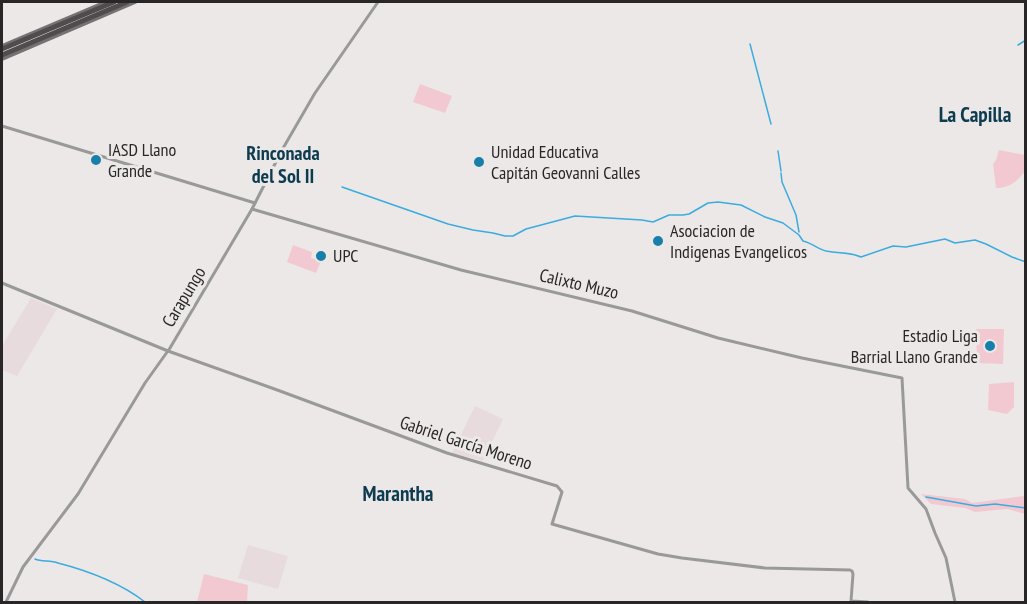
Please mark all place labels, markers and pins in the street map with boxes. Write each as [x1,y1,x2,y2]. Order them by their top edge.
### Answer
place label: IASD Llano Grande [108,138,176,182]
place label: Unidad Educativa Capitán Geovanni Calles [491,140,640,184]
marker: IASD Llano Grande [89,153,103,167]
marker: Unidad Educativa Capitán Geovanni Calles [472,155,486,169]
place label: Asociacion de Indigenas Evangelicos [670,219,807,263]
marker: Asociacion de Indigenas Evangelicos [651,234,665,248]
place label: UPC [333,244,359,267]
marker: UPC [314,249,328,263]
place label: Estadio Liga Barrial Llano Grande [851,324,978,368]
marker: Estadio Liga Barrial Llano Grande [983,339,997,353]

